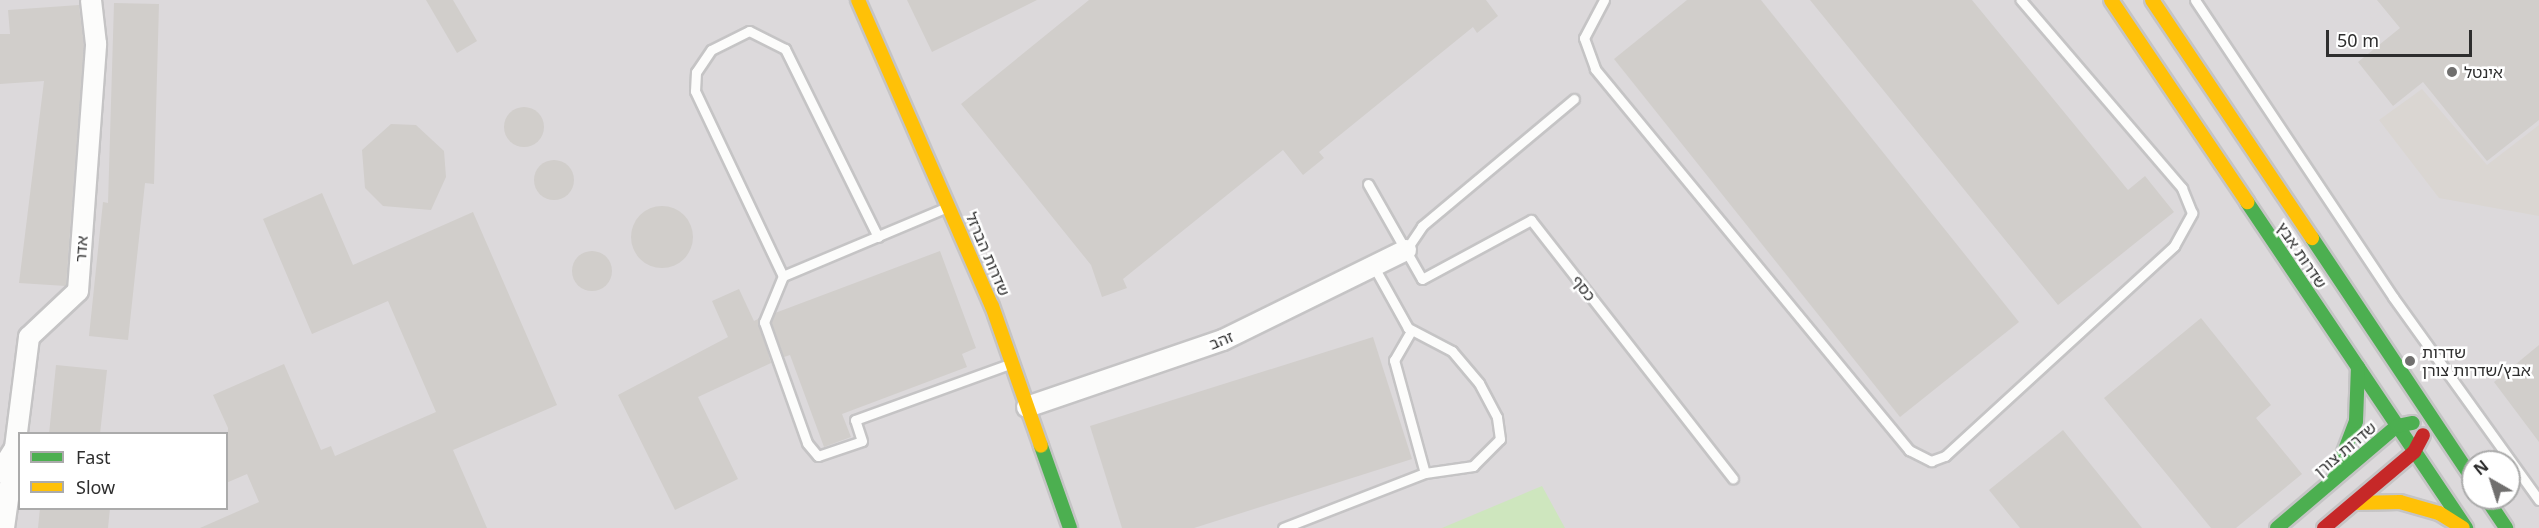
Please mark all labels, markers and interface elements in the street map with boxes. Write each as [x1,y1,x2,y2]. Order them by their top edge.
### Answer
scale bar [2329,18,2474,56]
text: 50 m [2337,28,2379,52]
place label: אינטל [2464,62,2503,82]
marker: אינטל [2445,65,2459,79]
street label: שדרות הברזל [962,209,1014,299]
street label: שדרות אבץ [2273,218,2331,292]
street label: אדר [70,235,92,263]
street label: כסף [1568,271,1600,305]
street label: זהב [1206,327,1236,353]
place label: שדרות אבץ/שדרות צורן [2422,342,2531,380]
marker: שדרות אבץ/שדרות צורן [2403,354,2417,368]
street label: שדרות צורן [2310,417,2380,481]
legend [18,432,228,510]
text: Fast [76,445,111,469]
north arrow [2461,450,2521,510]
text: N [2469,455,2493,480]
text: Slow [76,475,115,499]

